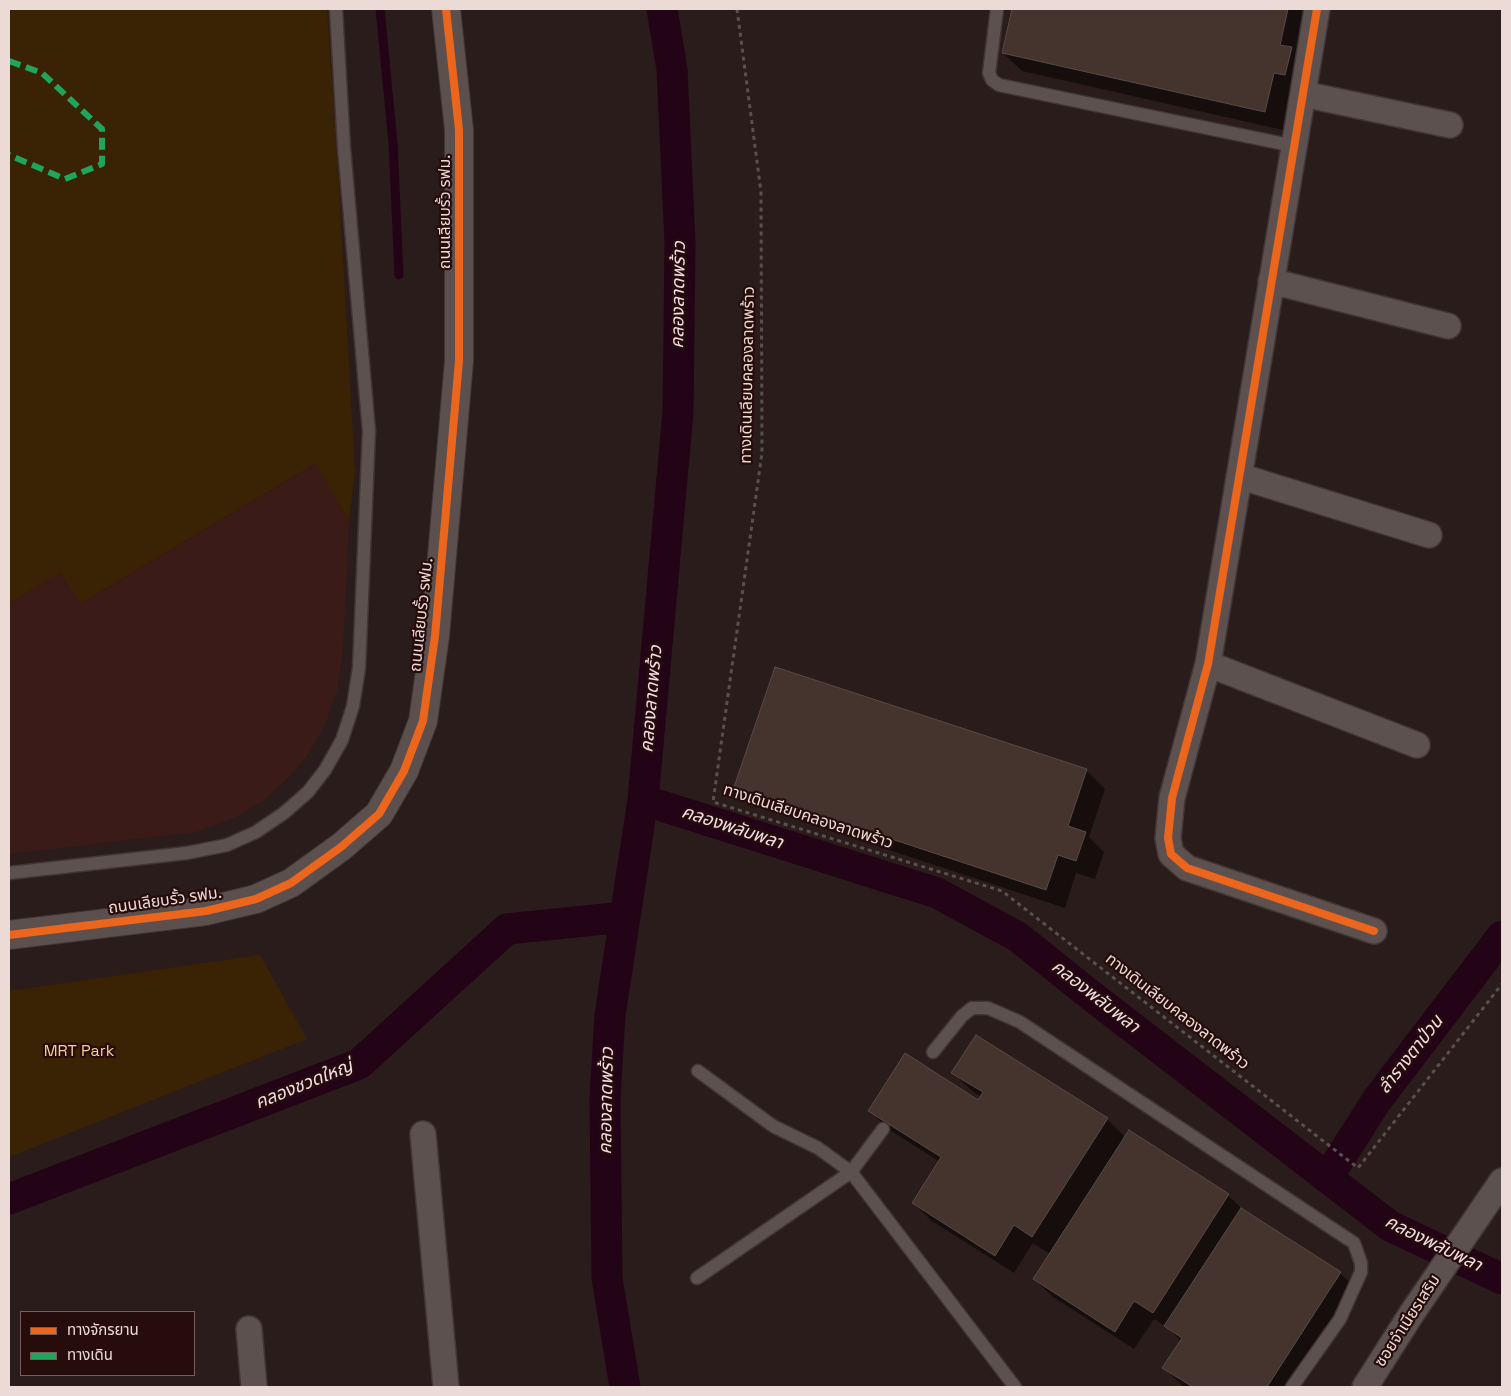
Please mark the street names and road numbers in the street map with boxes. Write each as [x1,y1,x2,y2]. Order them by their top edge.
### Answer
street label: ถนนเลียบรั้ว รฟม. [436,155,456,269]
street label: ทางเดินเลียบคลองลาดพร้าว [737,286,759,464]
street label: ถนนเลียบรั้ว รฟม. [406,557,438,673]
street label: ทางเดินเลียบคลองลาดพร้าว [721,780,895,854]
street label: ถนนเลียบรั้ว รฟม. [107,884,223,918]
street label: ทางเดินเลียบคลองลาดพร้าว [1101,950,1253,1074]
street label: ซอยจำเนียรเสริม [1371,1271,1445,1371]

